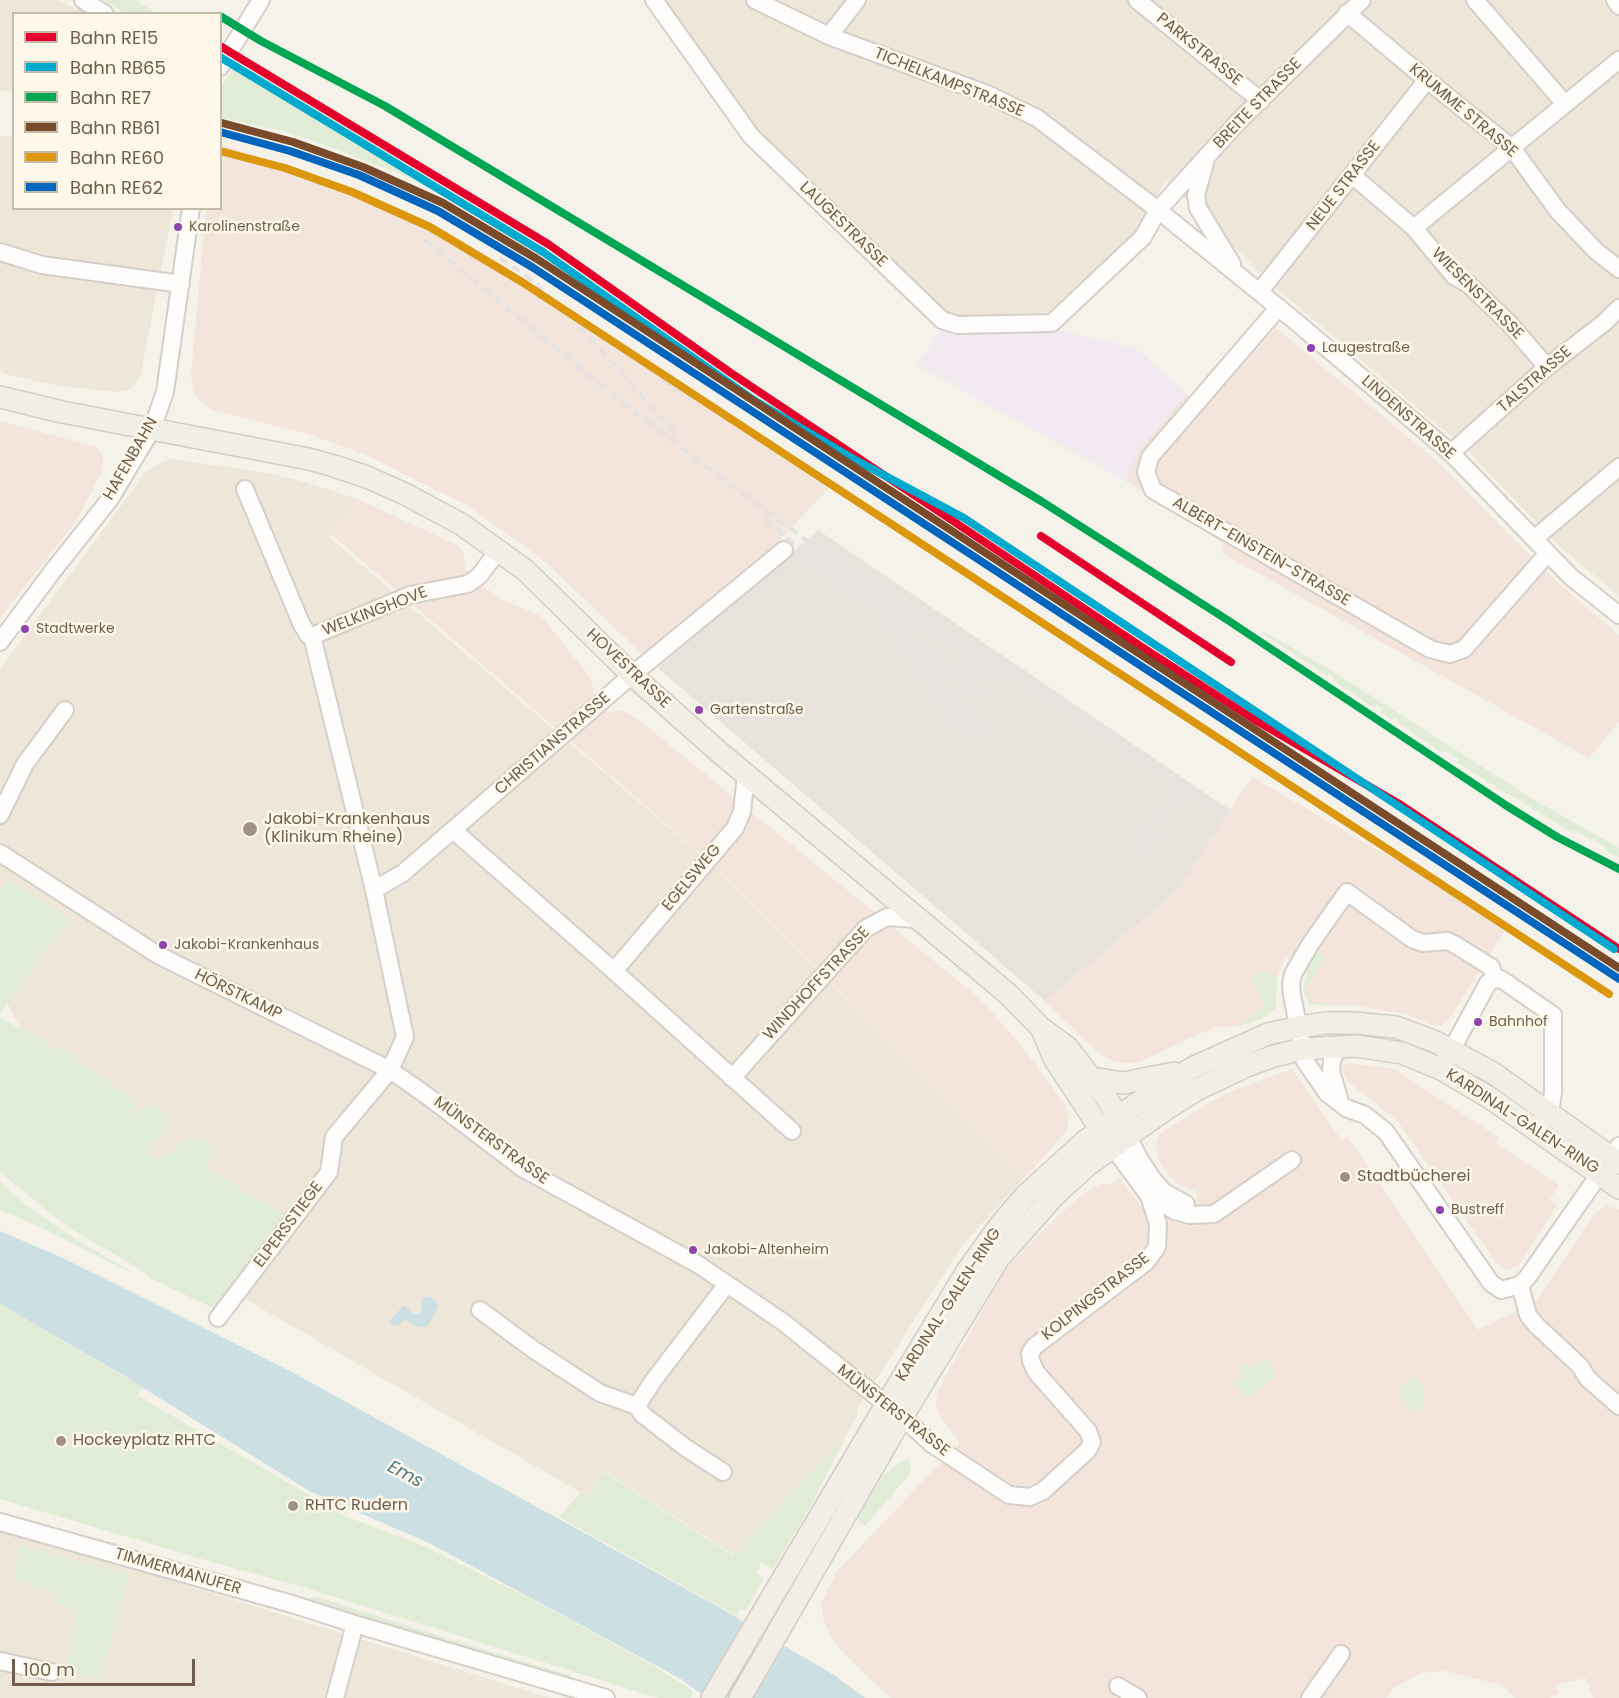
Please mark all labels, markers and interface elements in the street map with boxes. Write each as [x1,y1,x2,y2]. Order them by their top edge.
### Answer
street label: PARKSTRASSE [1152,10,1246,90]
legend [12,12,222,210]
text: Bahn RE15 [70,25,158,50]
street label: TICHELKAMPSTRASSE [871,44,1027,122]
text: Bahn RB65 [70,55,166,80]
street label: BREITE STRASSE [1210,55,1306,153]
street label: KRUMME STRASSE [1405,60,1521,162]
text: Bahn RE7 [70,85,151,110]
text: Bahn RB61 [70,115,160,140]
street label: NEUE STRASSE [1303,137,1385,235]
text: Bahn RE60 [70,145,164,170]
text: Bahn RE62 [70,175,163,200]
street label: LAUGESTRASSE [795,178,891,272]
place label: Karolinenstraße [189,219,300,235]
marker: Karolinenstraße [172,221,184,233]
street label: WIESENSTRASSE [1427,244,1527,344]
place label: Laugestraße [1322,340,1410,356]
marker: Laugestraße [1305,342,1317,354]
street label: TALSTRASSE [1494,343,1576,417]
street label: LINDENSTRASSE [1357,372,1459,464]
street label: HAFENBAHN [100,414,162,504]
street label: ALBERT-EINSTEIN-STRASSE [1169,493,1353,611]
street label: WELKINGHOVE [320,583,430,641]
place label: Stadtwerke [36,621,115,637]
marker: Stadtwerke [19,623,31,635]
street label: HOVESTRASSE [582,625,674,713]
street label: CHRISTIANSTRASSE [491,689,615,799]
place label: Gartenstraße [710,702,804,718]
marker: Gartenstraße [693,704,705,716]
place label: Jakobi-Krankenhaus (Klinikum Rheine) [264,810,430,848]
marker: Jakobi-Krankenhaus (Klinikum Rheine) [241,820,259,838]
street label: EGELSWEG [658,841,726,915]
street label: WINDHOFFSTRASSE [760,924,874,1044]
place label: Jakobi-Krankenhaus [174,937,319,953]
marker: Jakobi-Krankenhaus [157,939,169,951]
street label: HÖRSTKAMP [191,966,285,1024]
place label: Bahnhof [1489,1014,1547,1030]
marker: Bahnhof [1472,1016,1484,1028]
street label: KARDINAL-GALEN-RING [1442,1065,1602,1179]
street label: MÜNSTERSTRASSE [430,1093,552,1189]
place label: Stadtbücherei [1357,1167,1470,1187]
marker: Stadtbücherei [1338,1170,1352,1184]
street label: ELPERSSTIEGE [250,1178,328,1272]
place label: Bustreff [1451,1202,1504,1218]
marker: Bustreff [1434,1204,1446,1216]
street label: KARDINAL-GALEN-RING [892,1225,1006,1385]
place label: Jakobi-Altenheim [704,1242,829,1258]
marker: Jakobi-Altenheim [687,1244,699,1256]
street label: KOLPINGSTRASSE [1038,1249,1154,1345]
street label: MÜNSTERSTRASSE [833,1361,953,1461]
place label: Hockeyplatz RHTC [73,1431,216,1451]
marker: Hockeyplatz RHTC [54,1434,68,1448]
water label: Ems [384,1457,426,1493]
place label: RHTC Rudern [305,1496,408,1516]
marker: RHTC Rudern [286,1499,300,1513]
street label: TIMMERMANUFER [113,1545,243,1599]
scale bar [15,1647,198,1685]
text: 100 m [23,1657,75,1682]

